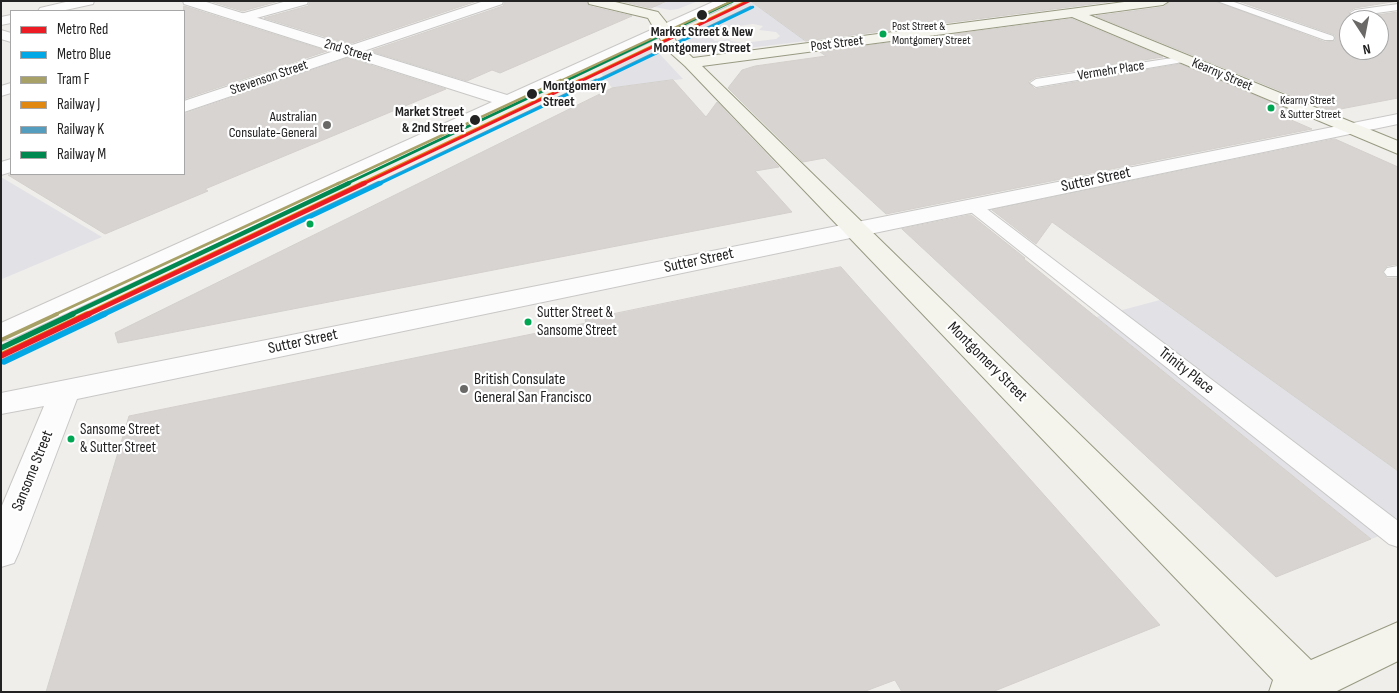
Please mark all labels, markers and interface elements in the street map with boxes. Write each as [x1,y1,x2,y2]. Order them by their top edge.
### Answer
marker: Market Street & New Montgomery Street [695,8,709,22]
legend [10,10,185,175]
north arrow [1339,10,1389,60]
text: Metro Red [57,20,108,39]
place label: Post Street & Montgomery Street [892,20,971,48]
place label: Market Street & New Montgomery Street [651,24,753,56]
marker: Post Street & Montgomery Street [878,29,888,39]
street label: Post Street [810,32,864,56]
street label: 2nd Street [322,36,374,66]
text: N [1361,40,1372,58]
text: Metro Blue [57,45,111,64]
street label: Kearny Street [1189,55,1255,95]
street label: Stevenson Street [228,57,310,99]
street label: Vermehr Place [1076,57,1146,85]
text: Tram F [57,70,90,89]
place label: Montgomery Street [543,78,606,110]
marker: Montgomery Street [525,87,539,101]
place label: Kearny Street & Sutter Street [1280,94,1341,122]
text: Railway J [57,95,100,114]
marker: Kearny Street & Sutter Street [1266,103,1276,113]
place label: Market Street & 2nd Street [395,104,464,136]
place label: Australian Consulate-General [229,109,317,142]
marker: Market Street & 2nd Street [468,113,482,127]
marker: Australian Consulate-General [321,119,333,131]
text: Railway K [57,120,104,139]
text: Railway M [57,145,106,164]
street label: Sutter Street [1060,163,1132,197]
unlabelled marker [305,219,315,229]
street label: Sutter Street [663,244,735,278]
place label: Sutter Street & Sansome Street [537,304,617,339]
marker: Sutter Street & Sansome Street [523,317,533,327]
street label: Montgomery Street [943,318,1031,406]
street label: Sutter Street [267,325,339,359]
street label: Trinity Place [1154,343,1218,399]
place label: British Consulate General San Francisco [474,370,592,408]
marker: British Consulate General San Francisco [458,383,470,395]
place label: Sansome Street & Sutter Street [80,421,160,456]
street label: Sansome Street [8,428,58,514]
marker: Sansome Street & Sutter Street [66,434,76,444]

